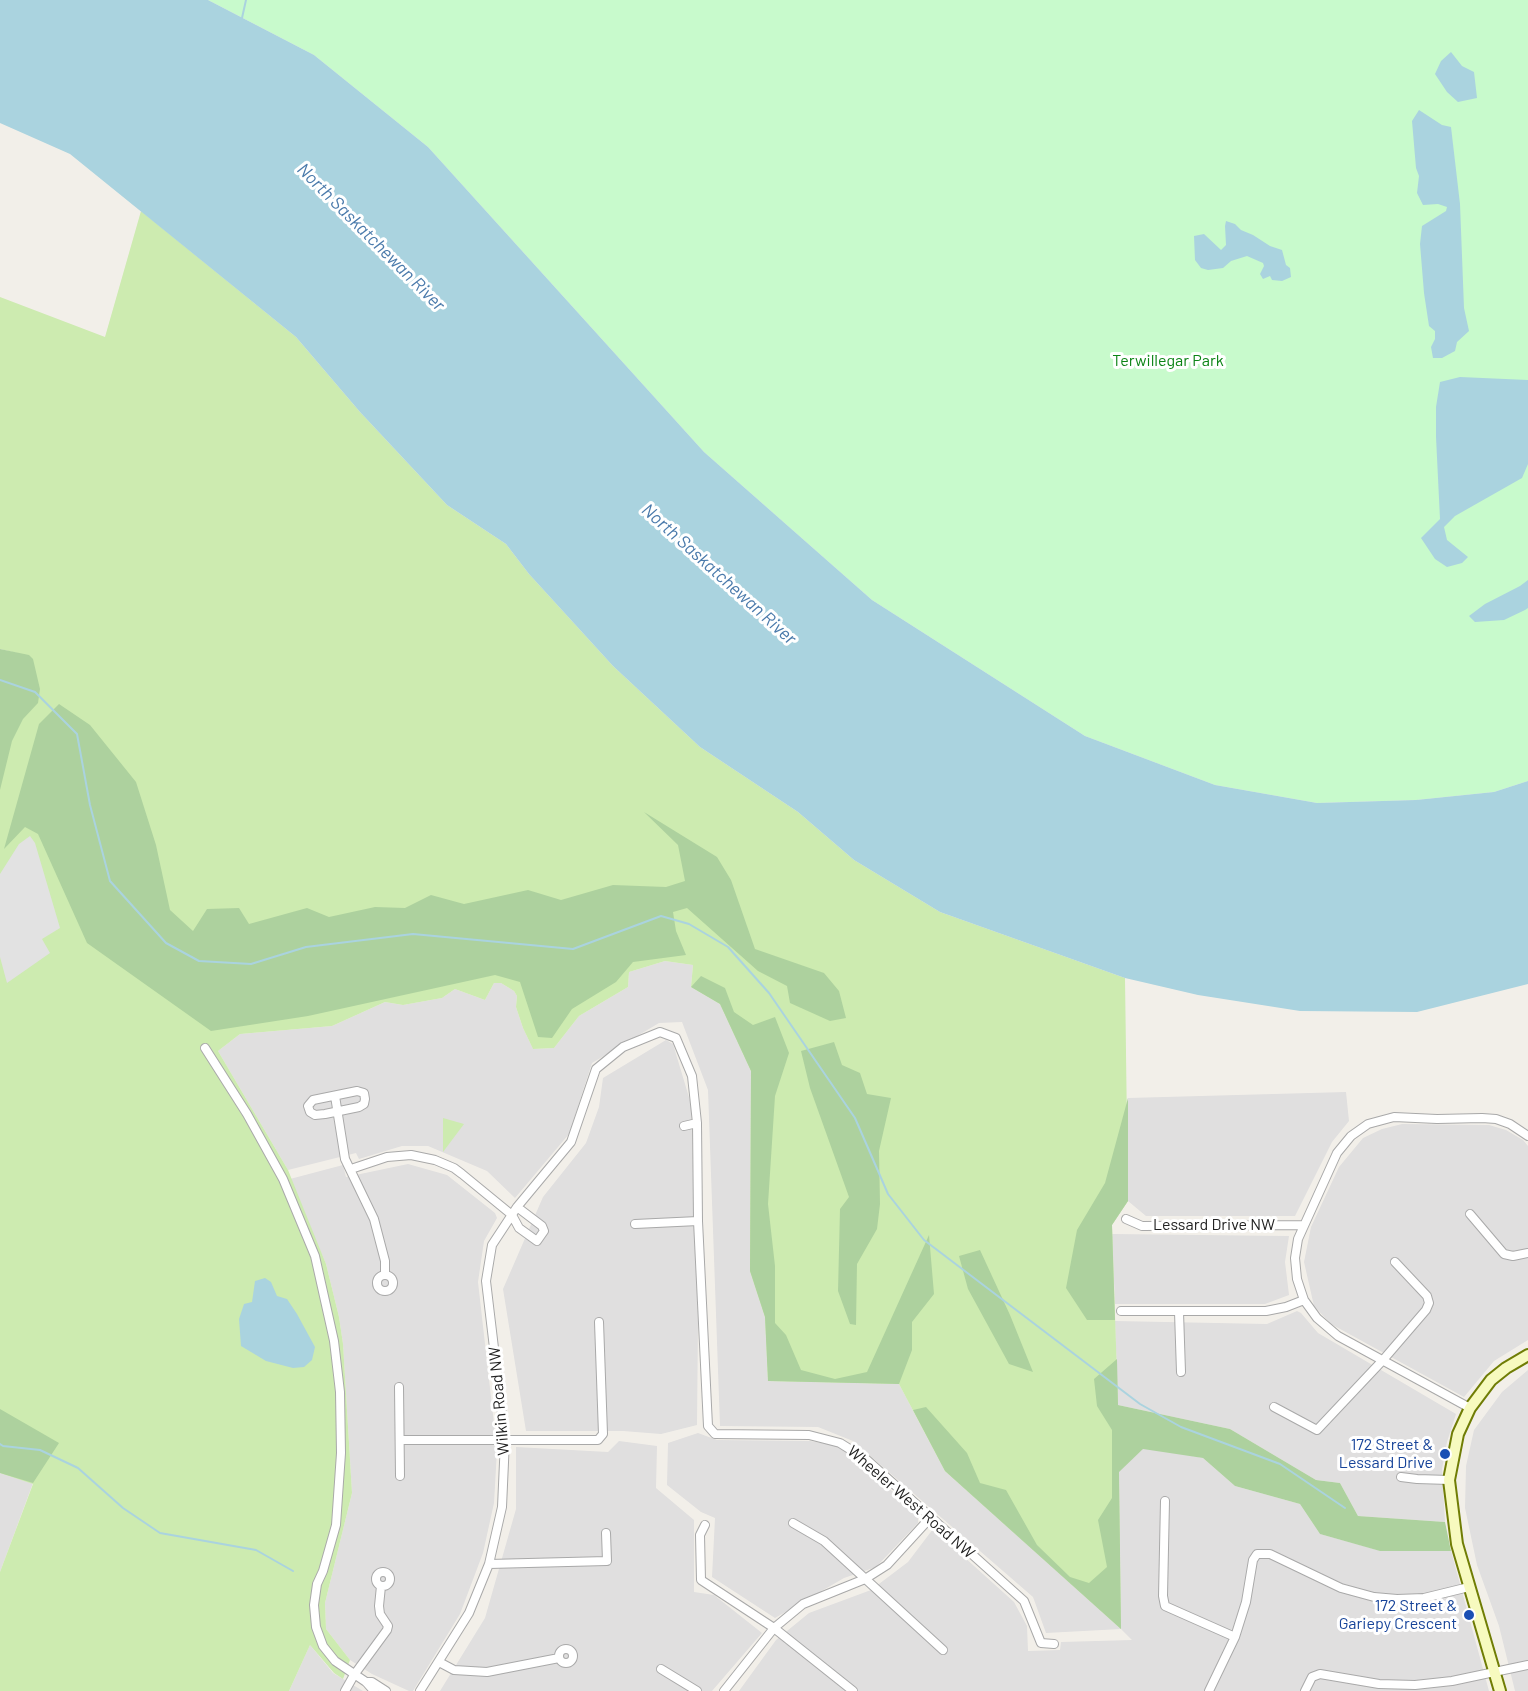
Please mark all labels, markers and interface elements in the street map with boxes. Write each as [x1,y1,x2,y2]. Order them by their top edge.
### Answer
water label: North Saskatchewan River [293,159,449,315]
park label: Terwillegar Park [1112,351,1224,371]
water label: North Saskatchewan River [637,499,801,649]
street label: Lessard Drive NW [1153,1215,1275,1235]
street label: Wilkin Road NW [485,1346,513,1456]
place label: 172 Street & Lessard Drive [1339,1435,1433,1473]
street label: Wheeler West Road NW [843,1441,979,1563]
marker: 172 Street & Lessard Drive [1438,1447,1452,1461]
place label: 172 Street & Gariepy Crescent [1339,1596,1457,1634]
marker: 172 Street & Gariepy Crescent [1462,1608,1476,1622]

